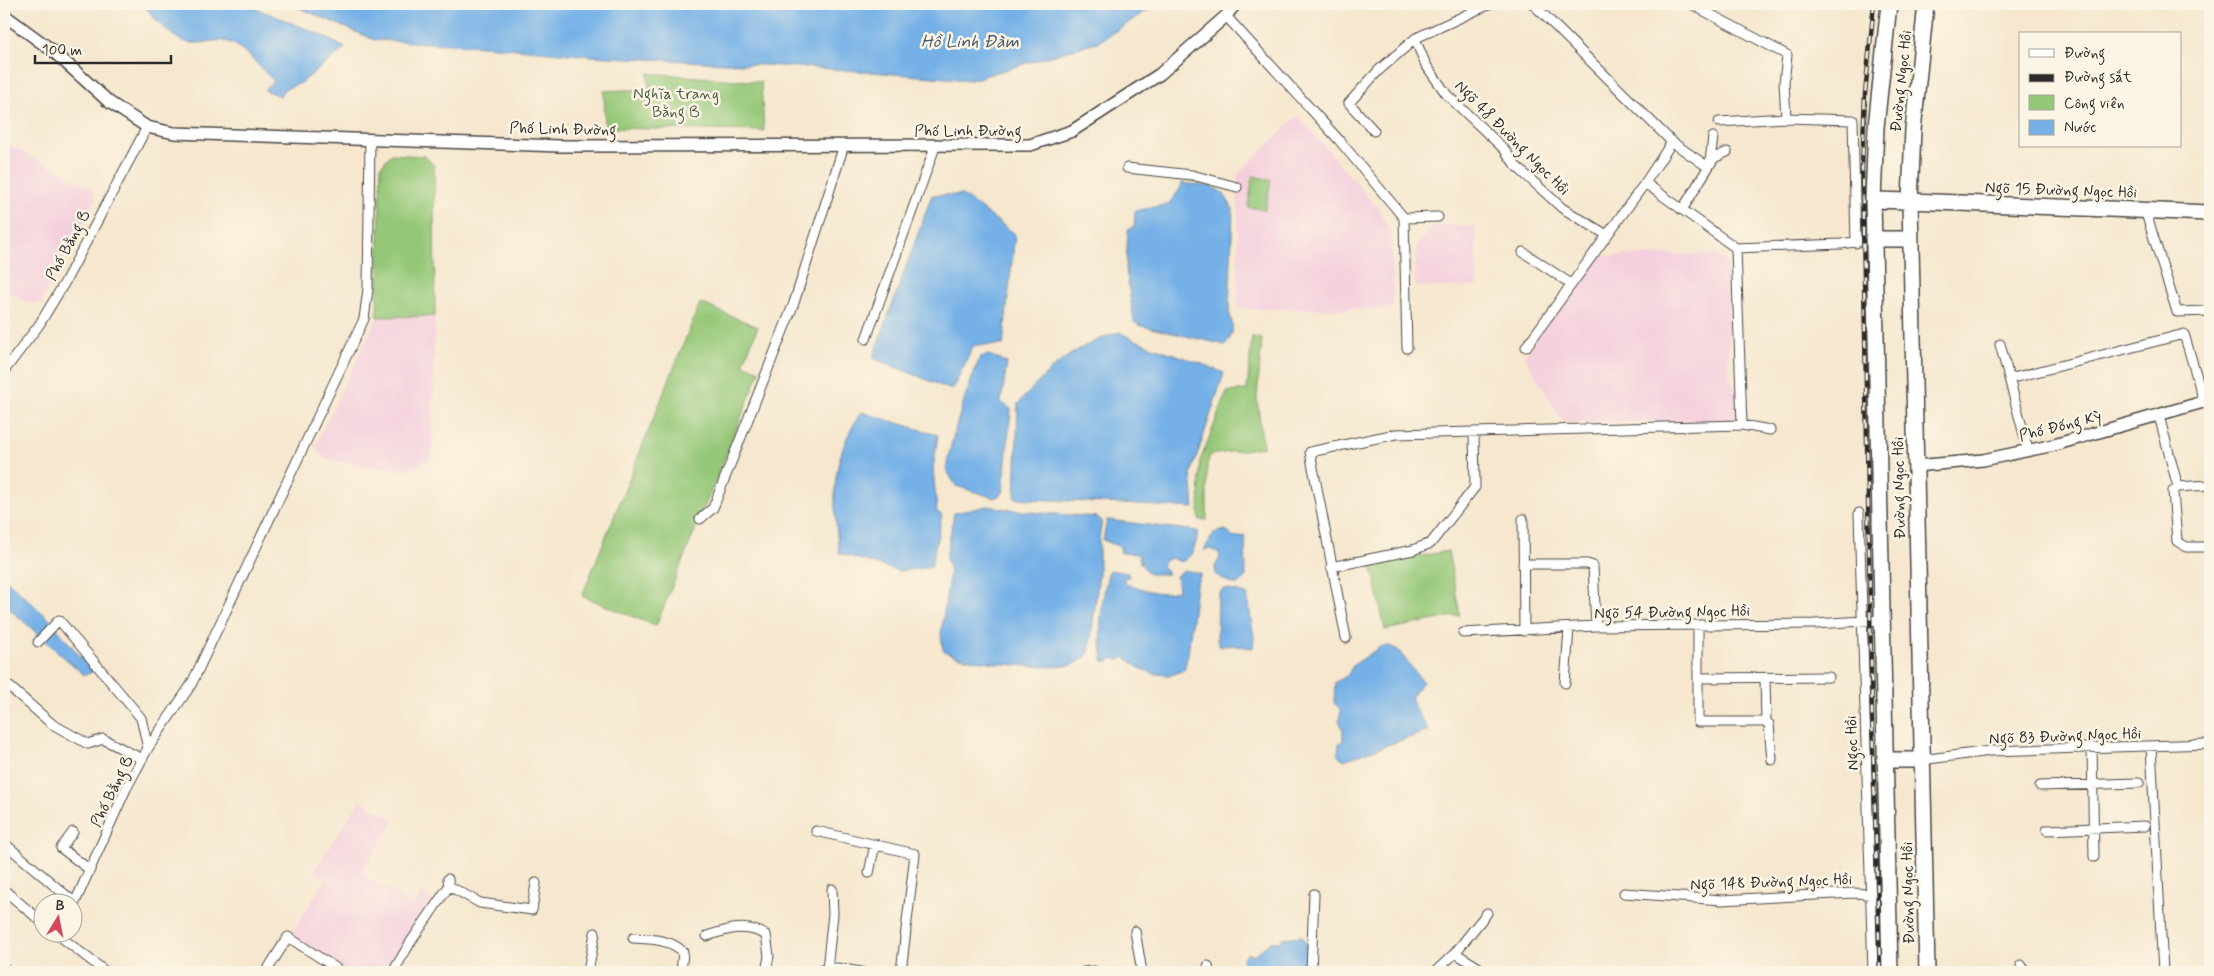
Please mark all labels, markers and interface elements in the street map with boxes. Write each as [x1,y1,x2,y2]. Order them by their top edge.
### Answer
street label: Đường Ngọc Hồi [1886,29,1918,133]
water label: Hồ Linh Đàm [921,30,1019,54]
scale bar [35,32,171,64]
legend [2019,32,2182,148]
text: 100 m [42,41,82,61]
text: Đường [2064,44,2105,65]
text: Đường sắt [2064,68,2132,89]
street label: Ngõ 48 Đường Ngọc Hồi [1449,76,1574,201]
park label: Nghĩa trang Bằng B [633,84,719,124]
text: Công viên [2064,94,2124,115]
street label: Phố Linh Đường [509,118,617,142]
text: Nước [2064,118,2096,138]
street label: Phố Linh Đường [914,121,1022,143]
street label: Ngõ 15 Đường Ngọc Hồi [1984,177,2138,205]
street label: Phố Bằng B [41,206,97,285]
street label: Phố Đống Kỳ [2017,406,2104,448]
street label: Đường Ngọc Hồi [1888,436,1912,539]
street label: Ngõ 54 Đường Ngọc Hồi [1594,601,1751,625]
street label: Ngọc Hồi [1841,715,1865,771]
street label: Ngõ 83 Đường Ngọc Hồi [1989,723,2142,751]
street label: Phố Bằng B [86,752,140,831]
street label: Đường Ngọc Hồi [1897,841,1921,944]
street label: Ngõ 148 Đường Ngọc Hồi [1690,869,1853,897]
north arrow [32,894,82,944]
text: B [54,897,66,916]

